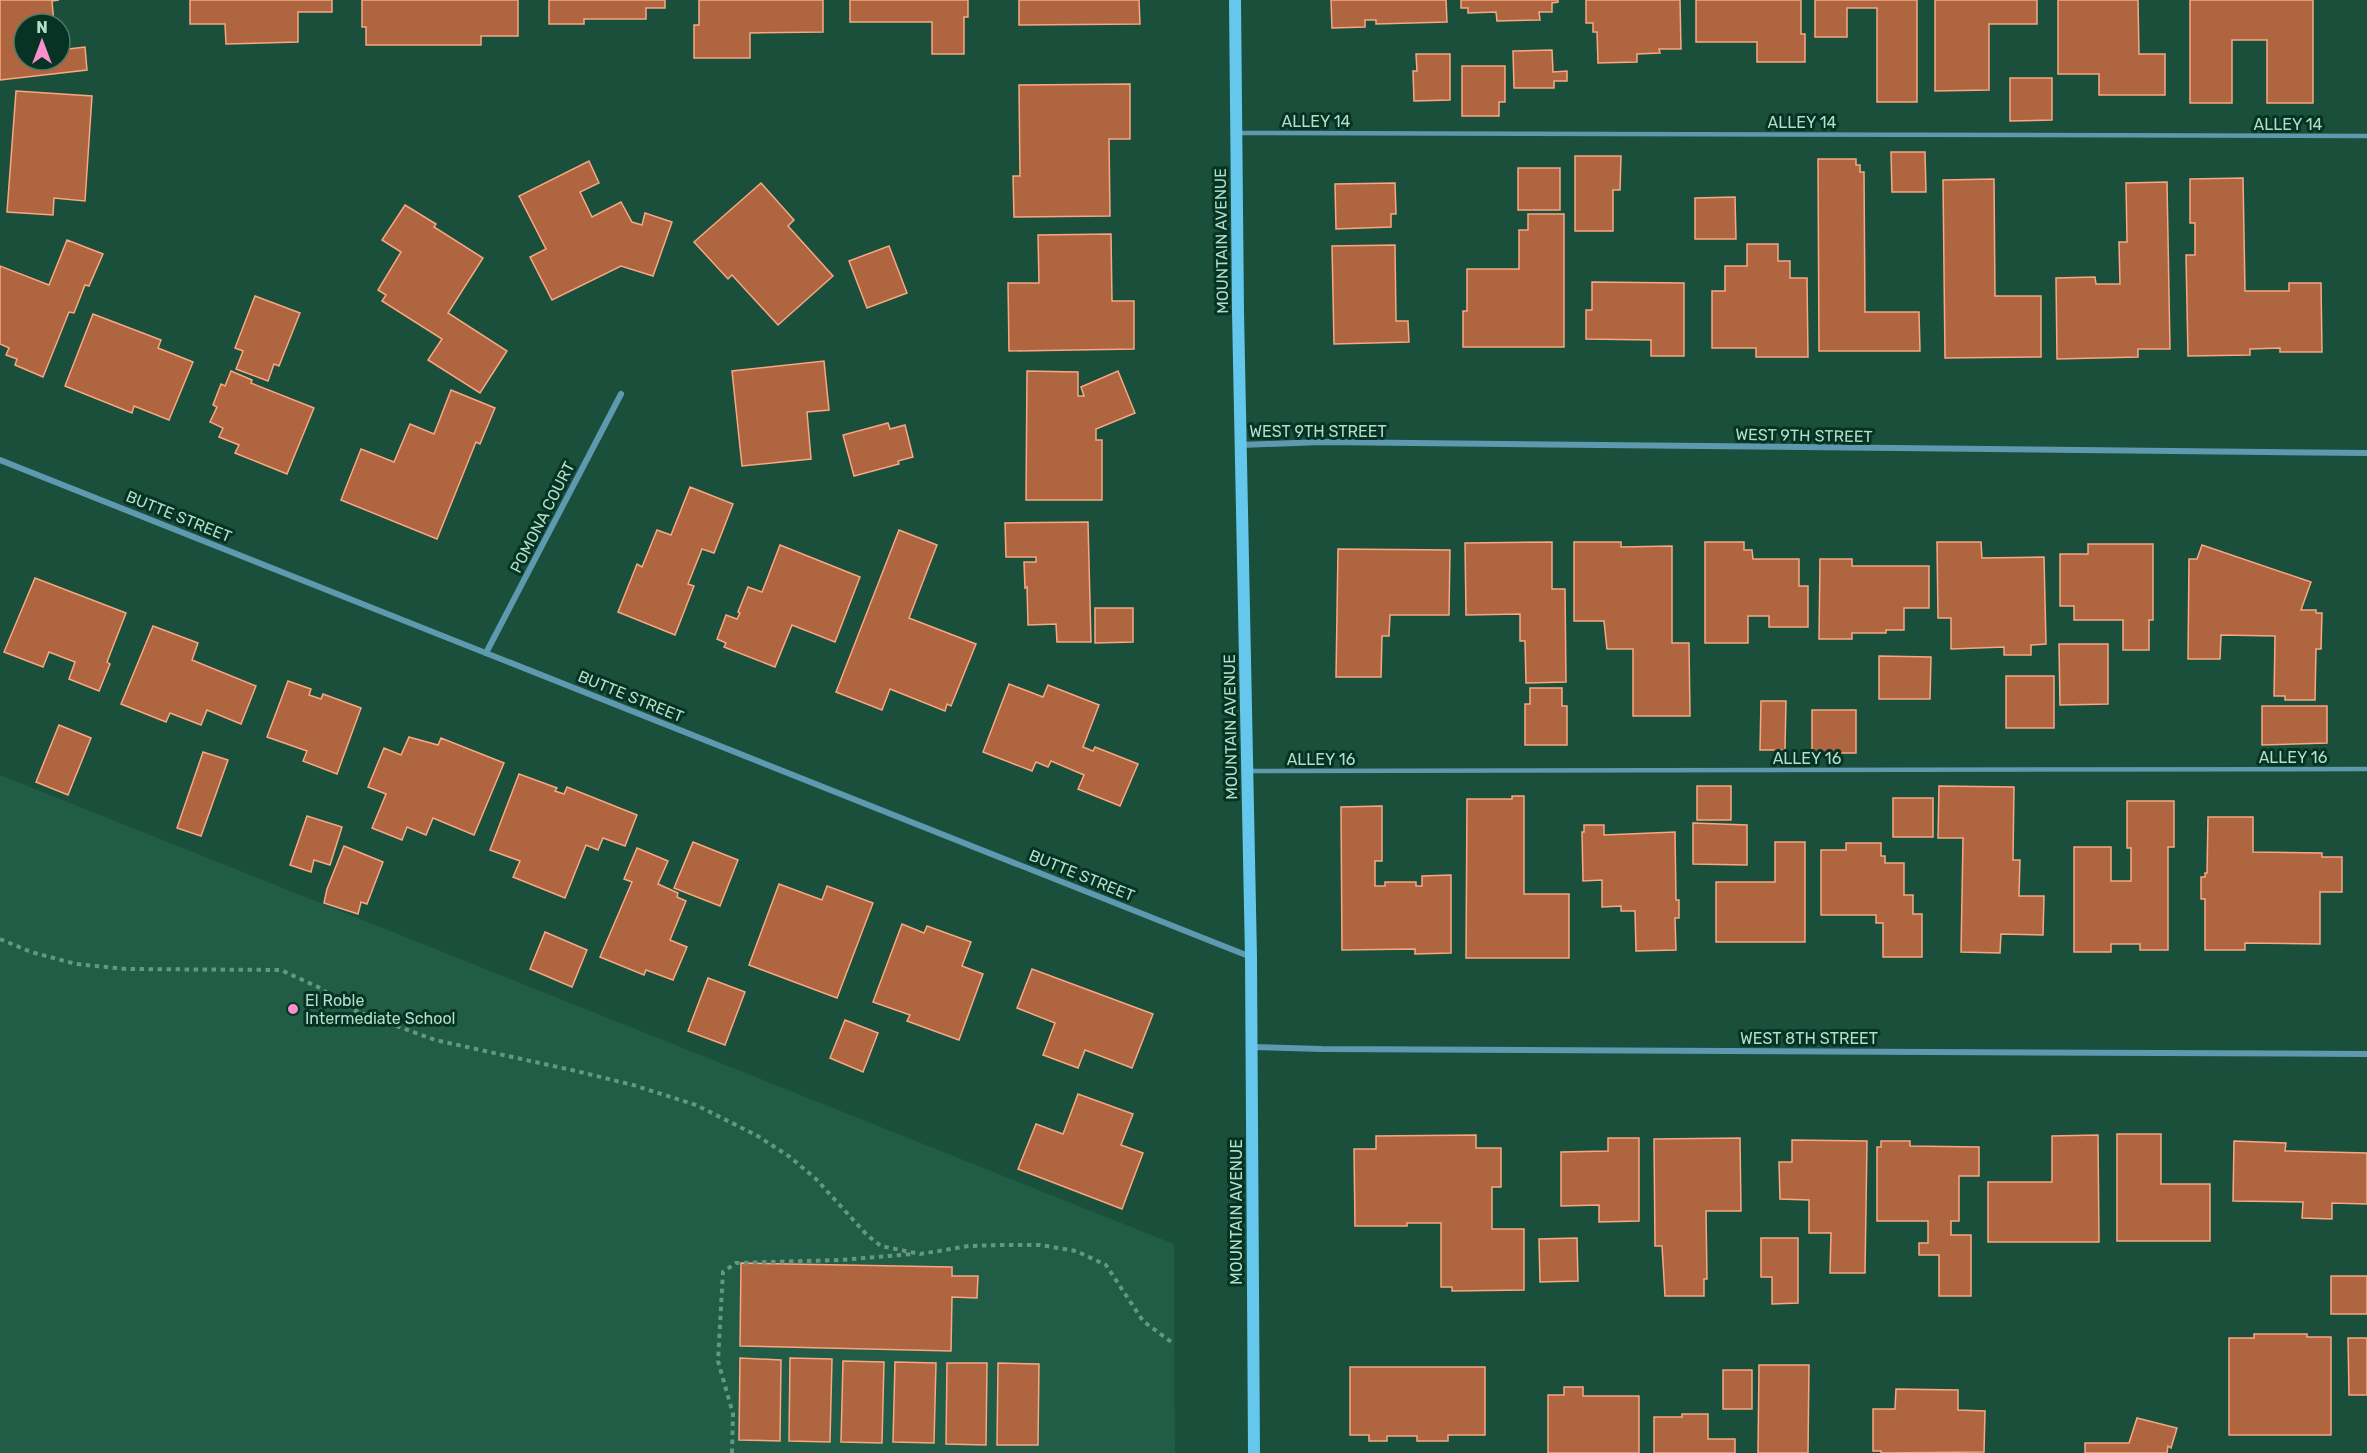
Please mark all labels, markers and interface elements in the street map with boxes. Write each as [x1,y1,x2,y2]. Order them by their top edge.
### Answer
north arrow [12,12,72,72]
text: N [36,18,48,37]
street label: ALLEY 14 [1281,112,1351,131]
street label: ALLEY 14 [1767,113,1837,132]
street label: ALLEY 14 [2253,115,2323,134]
street label: MOUNTAIN AVENUE [1211,168,1232,314]
street label: WEST 9TH STREET [1249,422,1387,441]
street label: WEST 9TH STREET [1735,425,1873,446]
street label: POMONA COURT [506,458,579,576]
street label: BUTTE STREET [123,487,234,546]
street label: MOUNTAIN AVENUE [1220,654,1241,800]
street label: BUTTE STREET [575,667,686,726]
street label: ALLEY 16 [2259,748,2328,767]
street label: ALLEY 16 [1773,749,1842,768]
street label: ALLEY 16 [1287,750,1356,769]
street label: BUTTE STREET [1026,846,1137,905]
place label: El Roble Intermediate School [305,991,456,1028]
marker: El Roble Intermediate School [286,1002,300,1016]
street label: WEST 8TH STREET [1740,1029,1878,1048]
street label: MOUNTAIN AVENUE [1227,1139,1246,1285]

